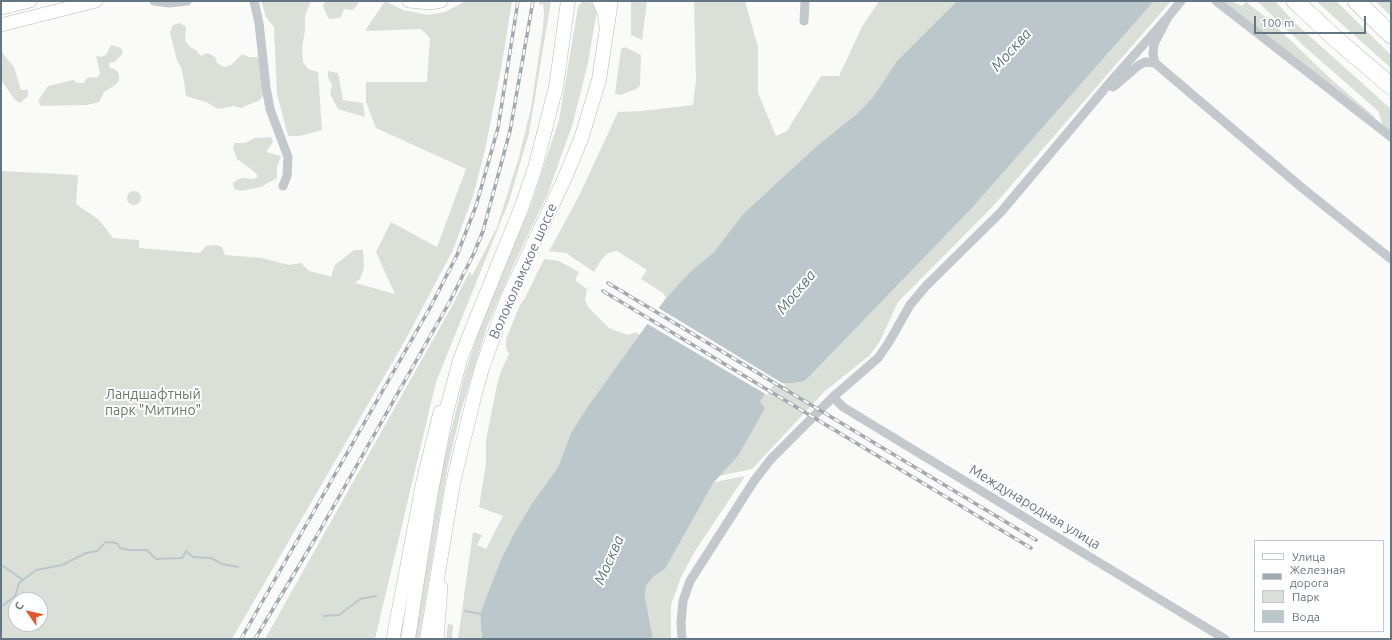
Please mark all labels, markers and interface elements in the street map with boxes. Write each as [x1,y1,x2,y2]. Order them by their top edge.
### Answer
scale bar [1256,8,1368,34]
text: 100 m [1261,16,1294,29]
water label: Москва [987,25,1035,75]
street label: Волоколамское шоссе [485,200,561,342]
water label: Москва [772,266,820,318]
park label: Ландшафтный парк "Митино" [105,386,201,418]
street label: Международная улица [966,461,1104,553]
water label: Москва [590,533,628,587]
legend [1254,540,1384,632]
text: Улица [1292,550,1325,563]
text: Железная дорога [1290,563,1346,589]
text: Парк [1292,590,1320,603]
north arrow [8,592,48,632]
text: С [12,600,26,612]
text: Вода [1292,610,1320,623]

